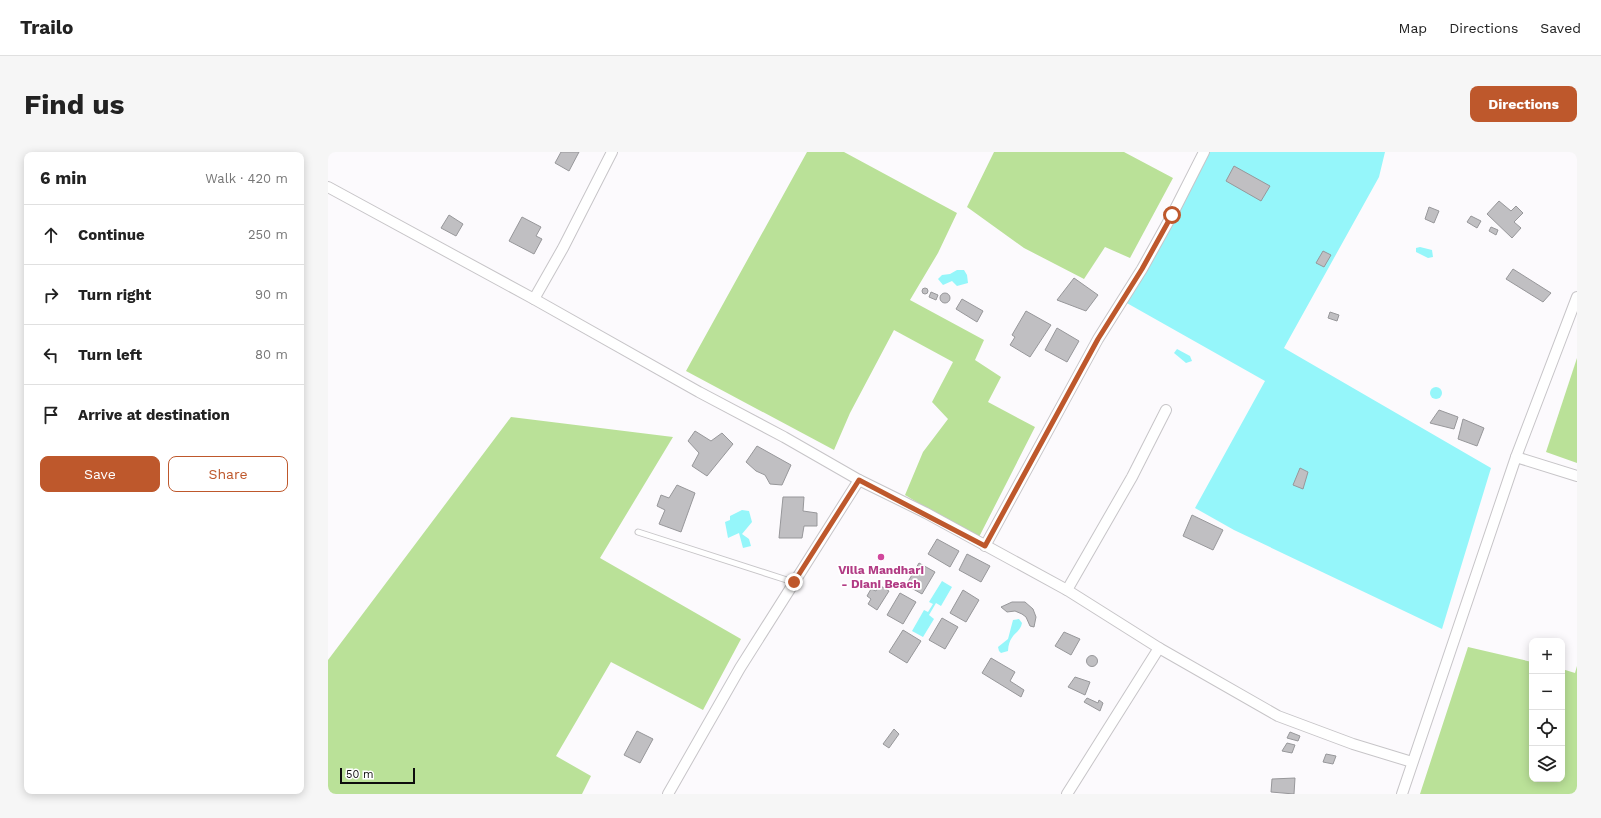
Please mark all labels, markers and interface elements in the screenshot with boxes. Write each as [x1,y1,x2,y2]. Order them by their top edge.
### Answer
text: Trailo [20,16,73,39]
text: Map [1399,20,1427,36]
text: Directions [1449,20,1518,36]
text: Saved [1540,20,1581,36]
button: Directions [1470,86,1577,122]
text: Find us [24,88,124,121]
text: 6 min [40,168,87,188]
text: Walk · 420 m [205,171,288,186]
route start [1163,206,1181,224]
icon: ahead [40,224,62,246]
text: Continue [78,226,145,244]
text: 250 m [248,227,288,242]
icon: right [40,284,62,306]
text: Turn right [78,286,151,304]
text: 90 m [255,287,288,302]
icon: left [40,344,62,366]
text: Turn left [78,346,142,364]
text: 80 m [255,347,288,362]
icon: arrive [40,404,62,426]
text: Arrive at destination [78,406,230,424]
button: Save [40,456,160,492]
button: Share [168,456,288,492]
marker: Villa Mandhari - Diani Beach [876,552,886,562]
place label: Villa Mandhari - Diani Beach [838,563,924,591]
route end [785,573,803,591]
map controls [1529,638,1565,782]
button: + [1529,638,1565,674]
button: − [1529,674,1565,710]
button: locate [1529,710,1565,746]
button: layers [1529,746,1565,782]
scale bar [340,766,415,785]
text: 50 m [346,768,373,781]

